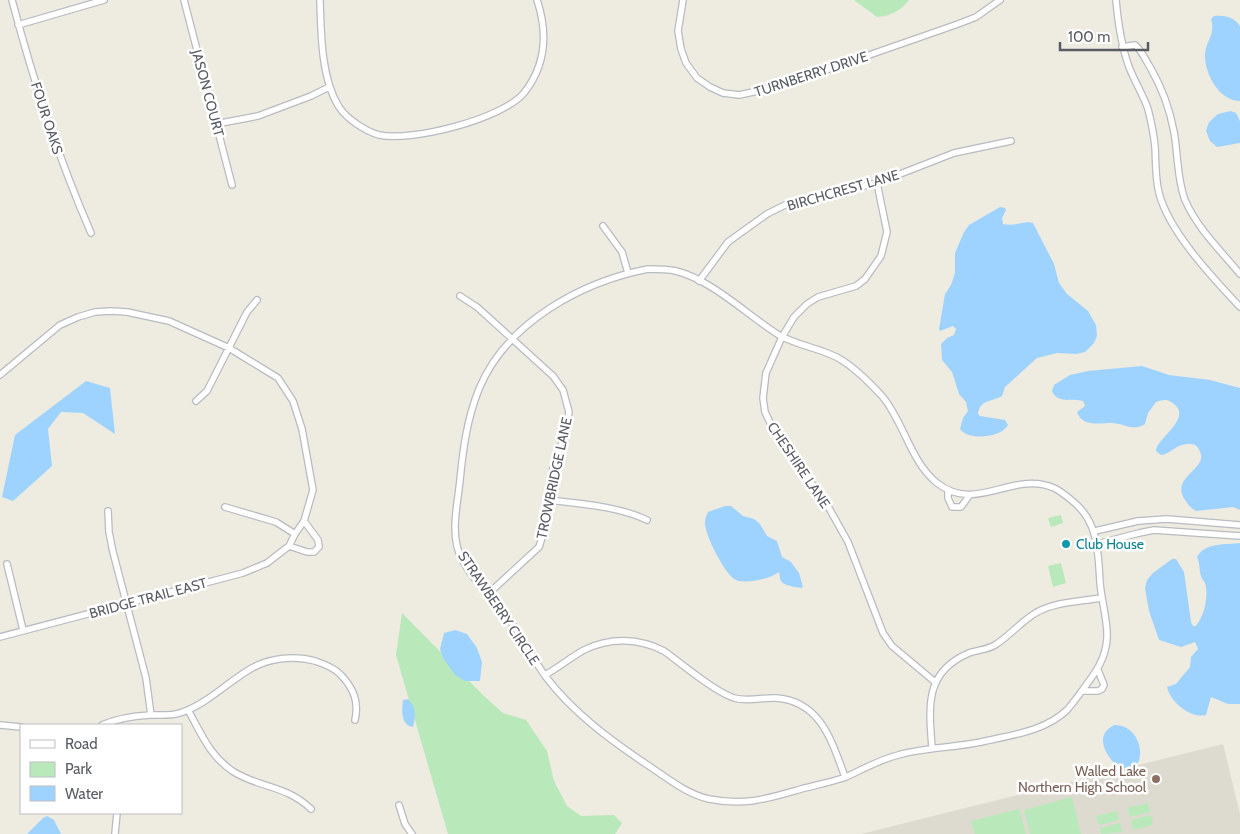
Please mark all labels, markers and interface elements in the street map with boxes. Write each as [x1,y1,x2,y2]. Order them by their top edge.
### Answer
scale bar [1060,20,1148,52]
text: 100 m [1068,28,1110,46]
street label: JASON COURT [188,47,228,139]
street label: TURNBERRY DRIVE [752,47,870,101]
street label: FOUR OAKS [27,80,67,156]
street label: BIRCHCREST LANE [785,165,901,215]
street label: TROWBRIDGE LANE [532,415,576,540]
street label: CHESHIRE LANE [763,418,835,512]
place label: Club House [1076,535,1144,553]
marker: Club House [1060,538,1072,550]
street label: STRAWBERRY CIRCLE [454,548,544,669]
street label: BRIDGE TRAIL EAST [87,573,209,622]
legend [20,724,182,814]
text: Road [65,735,98,753]
text: Park [65,760,92,778]
place label: Walled Lake Northern High School [1018,762,1147,796]
marker: Walled Lake Northern High School [1150,773,1162,785]
text: Water [65,785,103,803]

